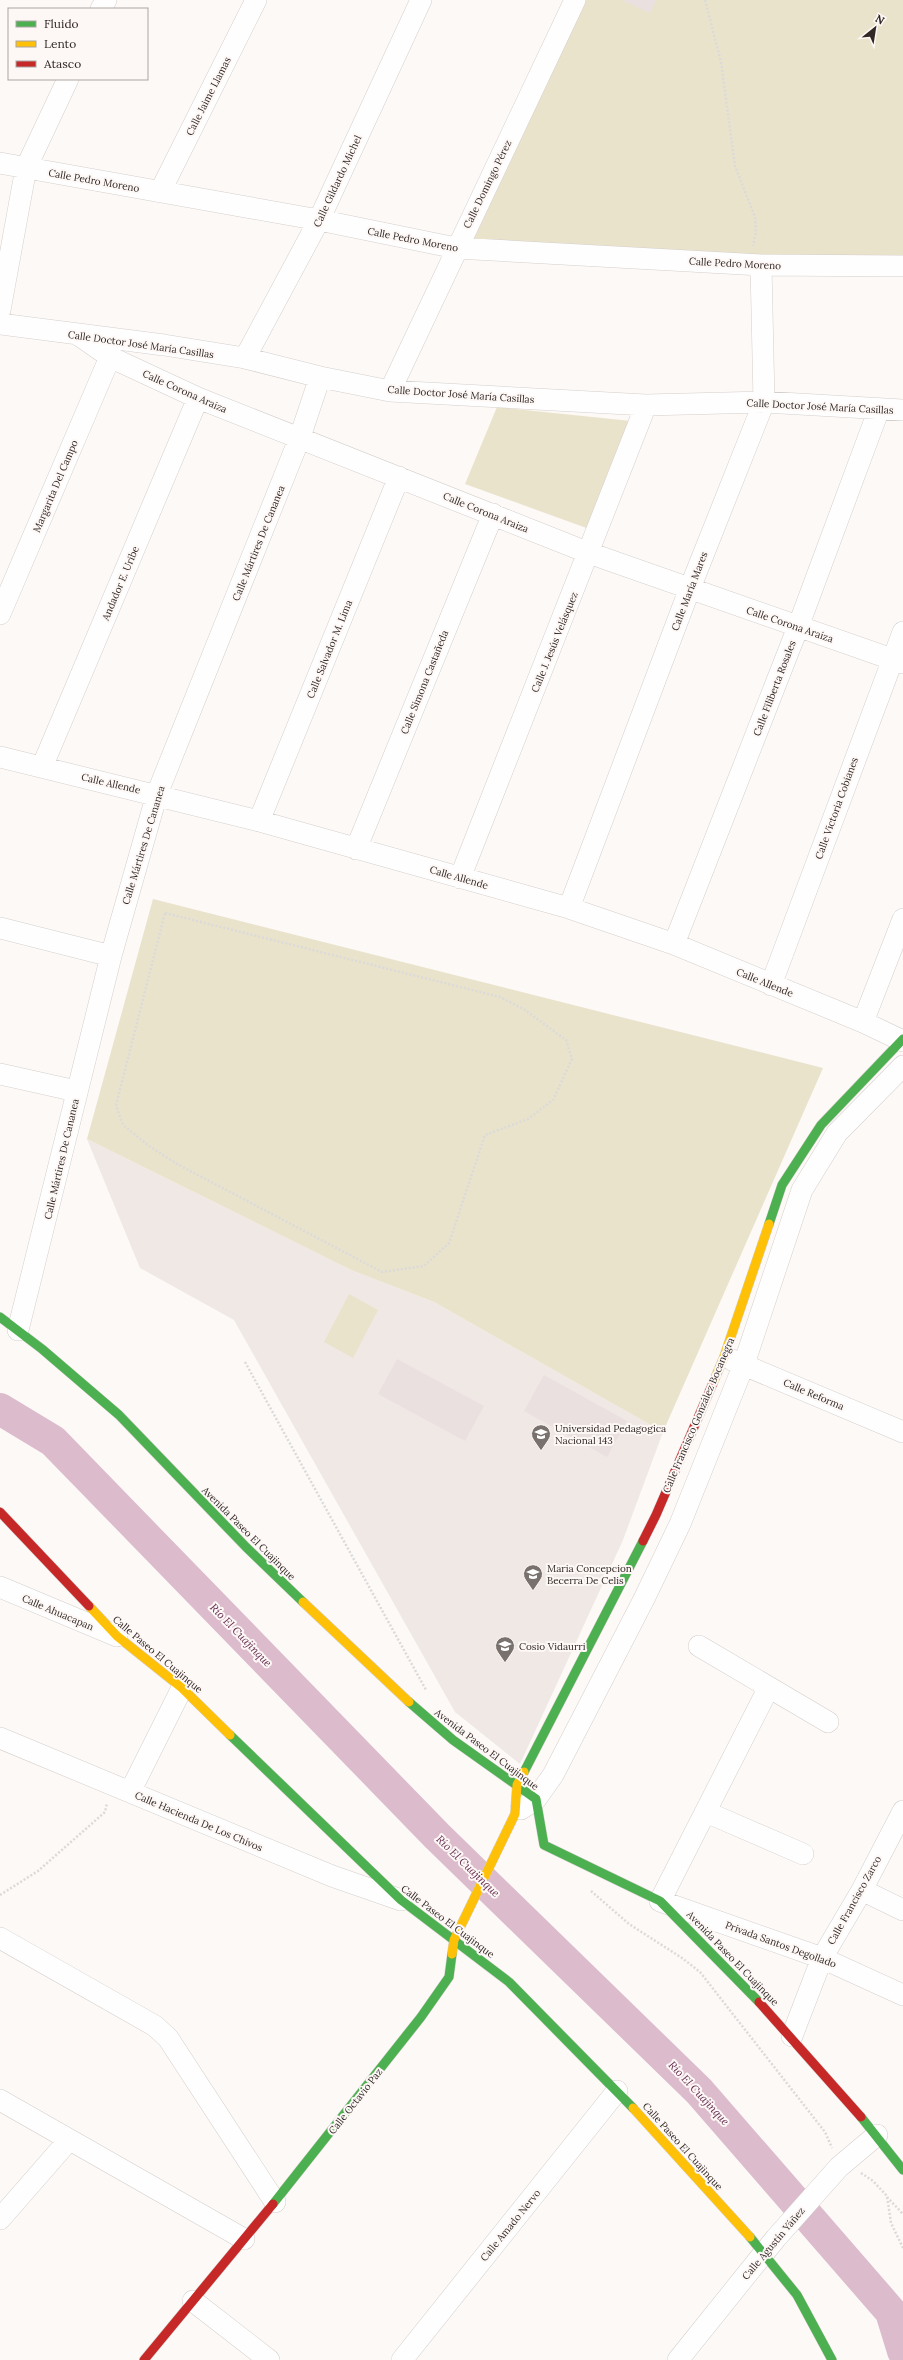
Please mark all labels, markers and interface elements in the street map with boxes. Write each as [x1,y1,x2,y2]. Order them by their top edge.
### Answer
legend [8,8,148,80]
north arrow [855,8,895,48]
text: N [873,11,888,28]
text: Fluido [44,16,79,31]
text: Lento [44,36,76,51]
street label: Calle Jaime Llamas [183,54,234,138]
text: Atasco [43,56,81,71]
street label: Calle Gildardo Michel [310,133,365,229]
street label: Calle Domingo Pérez [460,138,515,231]
street label: Calle Pedro Moreno [47,166,141,195]
street label: Calle Pedro Moreno [366,224,460,255]
street label: Calle Pedro Moreno [689,255,782,272]
street label: Calle Doctor José María Casillas [67,328,215,361]
street label: Calle Corona Araiza [140,367,229,416]
street label: Calle Doctor José María Casillas [387,383,535,406]
street label: Calle Doctor José María Casillas [746,396,894,417]
street label: Margarita Del Campo [30,438,81,534]
street label: Calle Mártires De Cananea [229,483,288,603]
street label: Calle Corona Araiza [441,489,531,536]
street label: Andador E. Uribe [99,544,142,623]
street label: Calle María Mares [668,550,711,633]
street label: Calle J. Jesús Velásquez [528,590,581,694]
street label: Calle Salvador M. Lima [304,598,355,700]
street label: Calle Corona Araiza [745,603,835,645]
street label: Calle Simona Castañeda [398,628,451,736]
street label: Calle Filiberta Rosales [750,638,799,738]
street label: Calle Victoria Cobianes [812,755,861,861]
street label: Calle Allende [80,770,142,797]
street label: Calle Mártires De Cananea [119,784,168,906]
street label: Calle Allende [428,863,490,892]
street label: Calle Allende [734,965,796,1000]
street label: Calle Mártires De Cananea [41,1097,82,1221]
street label: Calle Francisco González Bocanegra [660,1335,737,1495]
street label: Calle Reforma [781,1376,846,1413]
place label: Universidad Pedagogica Nacional 143 [555,1422,666,1447]
school or university icon: Universidad Pedagogica Nacional 143 [530,1423,552,1451]
street label: Avenida Paseo El Cuajinque [198,1483,299,1583]
place label: Maria Concepcion Becerra De Celis [547,1562,632,1587]
school or university icon: Maria Concepcion Becerra De Celis [522,1563,544,1591]
street label: Calle Ahuacapan [20,1591,96,1633]
water label: Río El Cuajinque [207,1600,275,1670]
street label: Calle Paseo El Cuajinque [110,1613,206,1696]
school or university icon: Cosio Vidaurri [494,1635,516,1663]
place label: Cosio Vidaurri [519,1640,586,1653]
street label: Avenida Paseo El Cuajinque [431,1705,542,1793]
street label: Calle Hacienda De Los Chivos [133,1789,265,1854]
water label: Río El Cuajinque [433,1832,503,1900]
street label: Calle Francisco Zarco [825,1853,884,1947]
street label: Calle Paseo El Cuajinque [398,1882,497,1961]
street label: Avenida Paseo El Cuajinque [683,1907,782,2009]
street label: Privada Santos Degollado [723,1918,838,1971]
water label: Río El Cuajinque [666,2058,732,2128]
street label: Calle Octavio Paz [326,2066,385,2137]
street label: Calle Paseo El Cuajinque [640,2100,726,2193]
street label: Calle Amado Nervo [477,2187,543,2264]
street label: Calle Agustín Yáñez [739,2204,808,2282]

